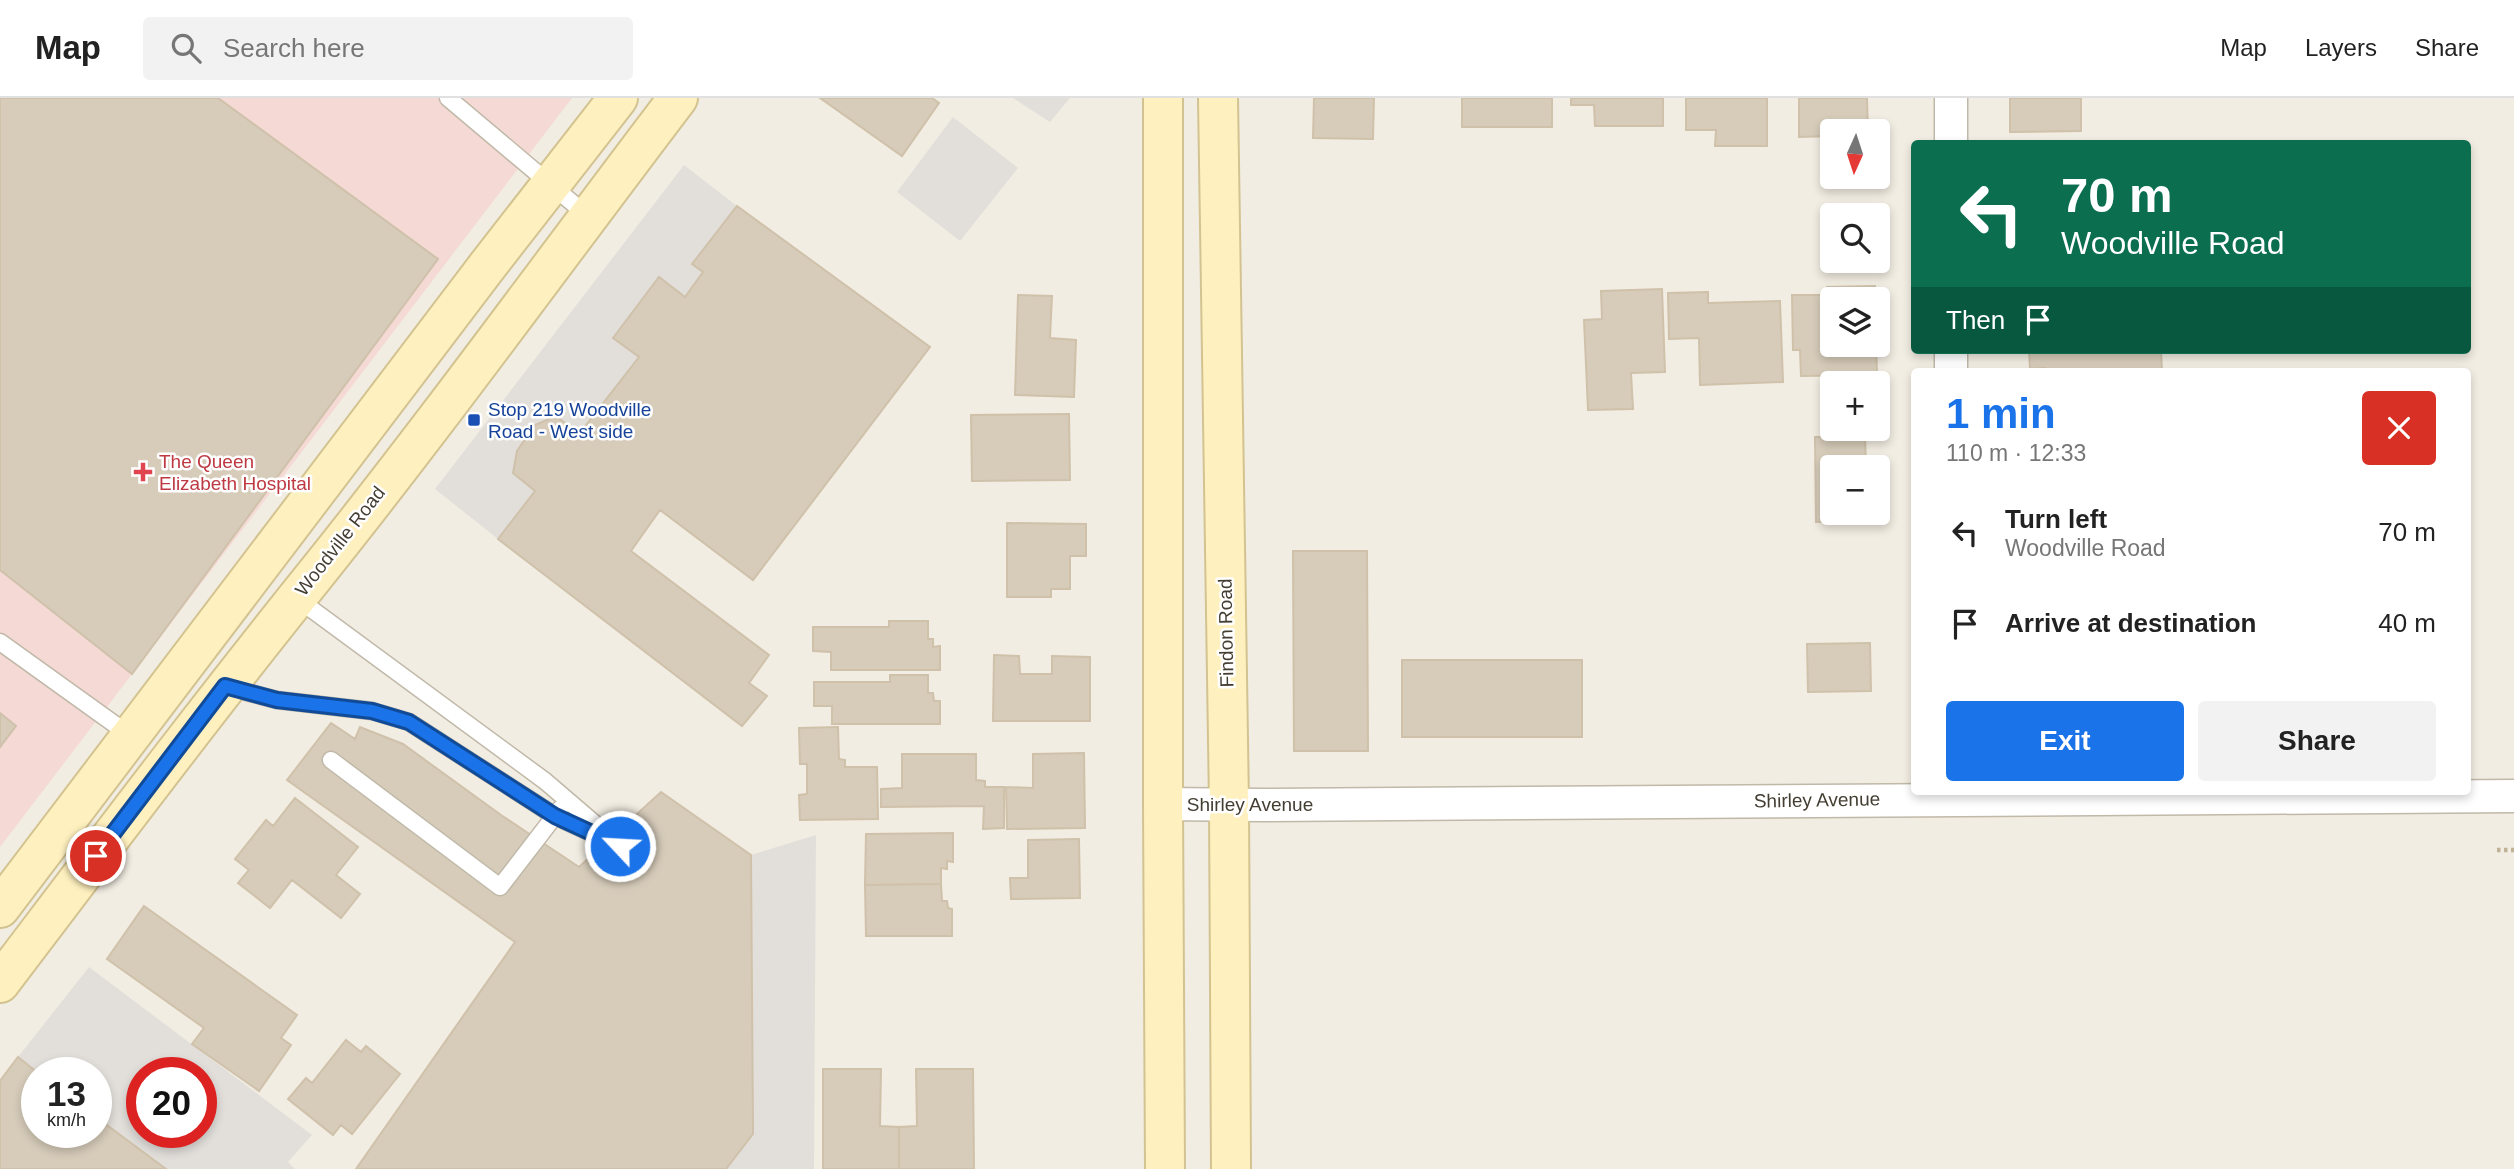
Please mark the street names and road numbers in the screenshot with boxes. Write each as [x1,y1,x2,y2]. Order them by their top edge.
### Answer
street label: Woodville Road [291,482,389,600]
street label: Findon Road [1215,578,1237,688]
street label: Shirley Avenue [1754,788,1880,812]
street label: Shirley Avenue [1187,794,1313,815]

